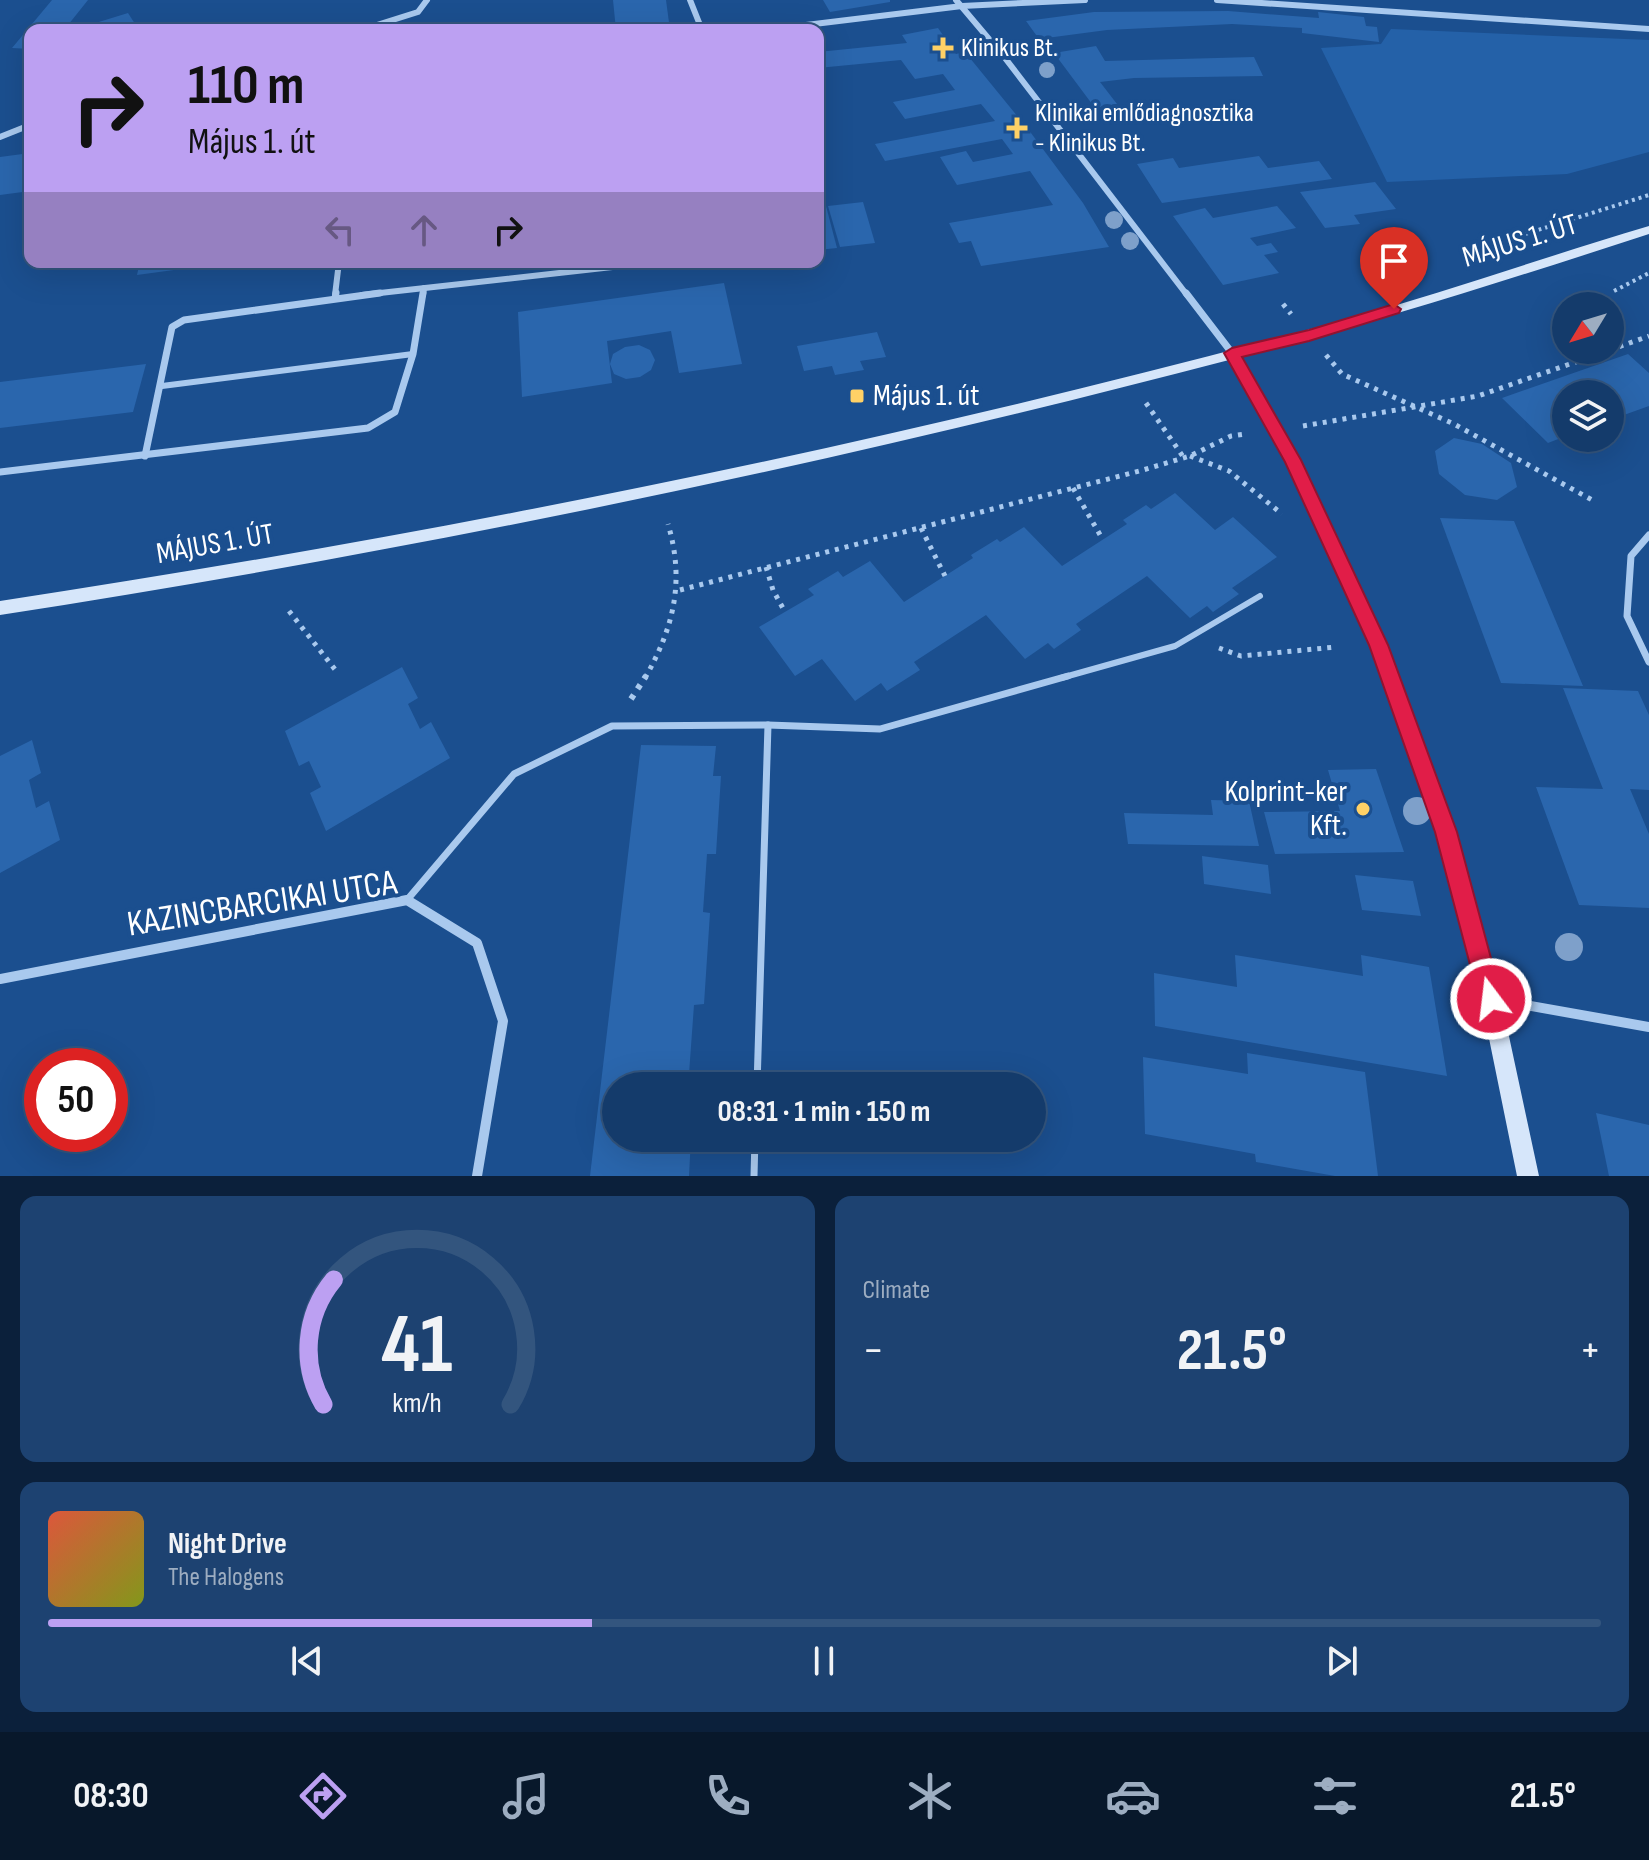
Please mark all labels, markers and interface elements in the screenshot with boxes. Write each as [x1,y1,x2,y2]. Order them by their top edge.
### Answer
place label: Klinikus Bt. [961,33,1058,64]
marker: Klinikus Bt. [932,37,954,59]
text: 110 m [188,53,304,120]
icon: right [56,56,160,160]
place label: Klinikai emlődiagnosztika - Klinikus Bt. [1035,98,1254,159]
marker: Klinikai emlődiagnosztika - Klinikus Bt. [1006,117,1028,139]
text: Május 1. út [188,121,316,164]
street label: MÁJUS 1. ÚT [1458,206,1582,276]
icon: left [318,208,362,252]
icon: ahead [402,208,446,252]
icon: right [486,208,530,252]
pin [1360,227,1428,309]
icon: arrive [1372,239,1416,283]
north arrow [1552,292,1624,364]
map controls [1552,292,1624,452]
place label: Május 1. út [873,378,979,414]
button: layers [1552,380,1624,452]
marker: Május 1. út [848,387,866,405]
street label: MÁJUS 1. ÚT [154,516,276,572]
place label: Kolprint-ker Kft. [1224,774,1347,844]
marker: Kolprint-ker Kft. [1354,800,1372,818]
street label: KAZINCBARCIKAI UTCA [124,861,400,947]
position arrow [1449,957,1533,1041]
speed limit sign: 50 [24,1048,128,1152]
text: 08:31 · 1 min · 150 m [718,1094,931,1130]
text: Climate [863,1275,930,1306]
text: 41 [382,1296,453,1396]
text: 21.5° [1177,1315,1287,1387]
text: − [863,1324,884,1377]
text: + [1579,1324,1601,1377]
text: km/h [393,1386,442,1421]
text: Night Drive [168,1526,287,1562]
text: The Halogens [168,1562,284,1593]
icon: previous [285,1639,329,1683]
icon: pause [802,1639,846,1683]
icon: next [1320,1639,1364,1683]
icon: directions [295,1768,351,1824]
icon: music [498,1768,554,1824]
icon: phone [700,1768,756,1824]
icon: climate [902,1768,958,1824]
icon: car [1105,1768,1161,1824]
icon: filters [1307,1768,1363,1824]
text: 08:30 [73,1775,149,1818]
text: 21.5° [1510,1775,1576,1818]

